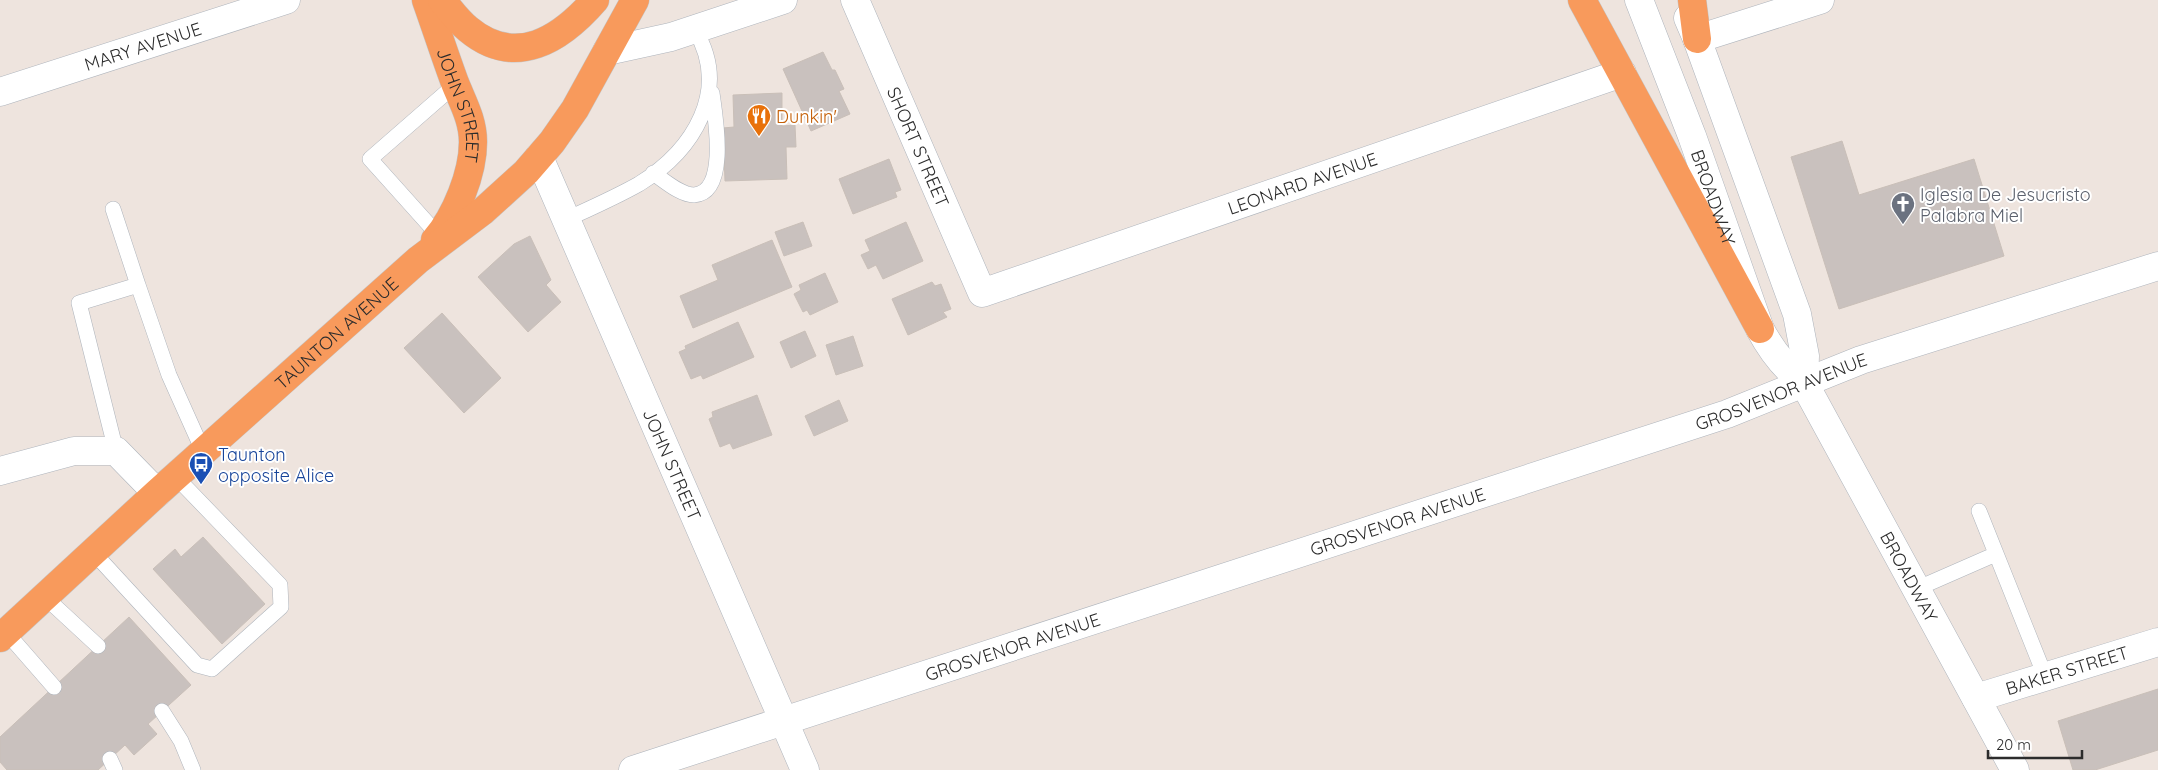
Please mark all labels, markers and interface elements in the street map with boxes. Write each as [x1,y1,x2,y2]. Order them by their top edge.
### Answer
street label: MARY AVENUE [81,16,204,76]
street label: JOHN STREET [432,45,485,164]
street label: SHORT STREET [882,83,955,211]
restaurant icon: Dunkin' [746,103,772,137]
place label: Dunkin' [776,105,837,128]
street label: BROADWAY [1686,146,1741,248]
street label: LEONARD AVENUE [1224,147,1380,219]
place label: Iglesia De Jesucristo Palabra Miel [1920,183,2091,227]
church icon: Iglesia De Jesucristo Palabra Miel [1890,191,1916,225]
street label: TAUNTON AVENUE [270,272,403,394]
street label: GROSVENOR AVENUE [1692,347,1870,435]
street label: JOHN STREET [638,405,707,524]
place label: Taunton opposite Alice [218,443,334,487]
bus stop icon: Taunton opposite Alice [188,451,214,485]
street label: GROSVENOR AVENUE [1307,482,1488,560]
street label: BROADWAY [1875,527,1943,626]
street label: GROSVENOR AVENUE [922,607,1103,686]
street label: BAKER STREET [2003,640,2131,700]
scale bar [1988,728,2082,760]
text: 20 m [1996,735,2031,754]

